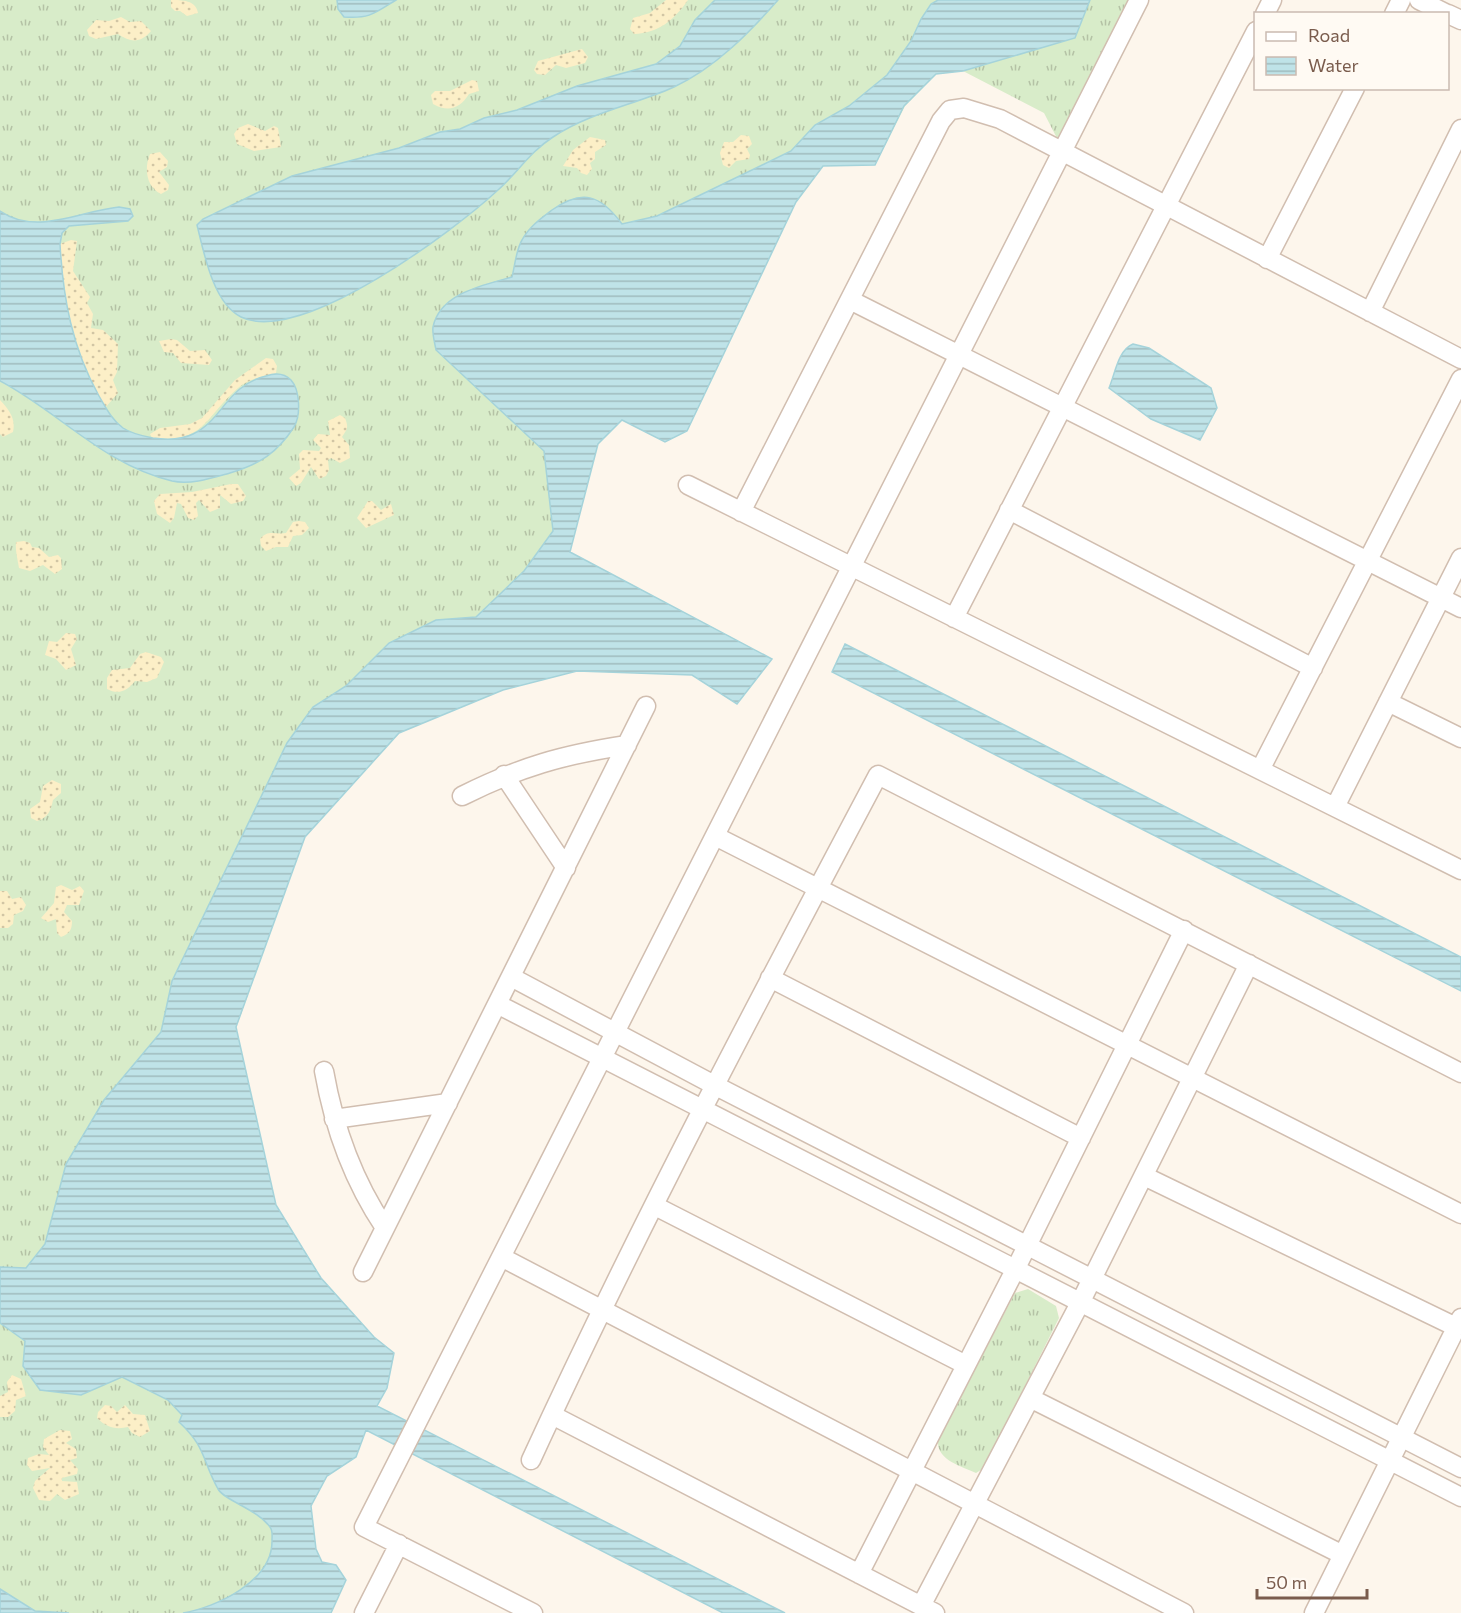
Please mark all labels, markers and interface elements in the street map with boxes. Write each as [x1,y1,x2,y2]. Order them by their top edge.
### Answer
legend [1254,12,1449,90]
text: Road [1308,24,1350,46]
text: Water [1308,54,1359,76]
scale bar [1257,1562,1366,1600]
text: 50 m [1266,1571,1307,1593]

